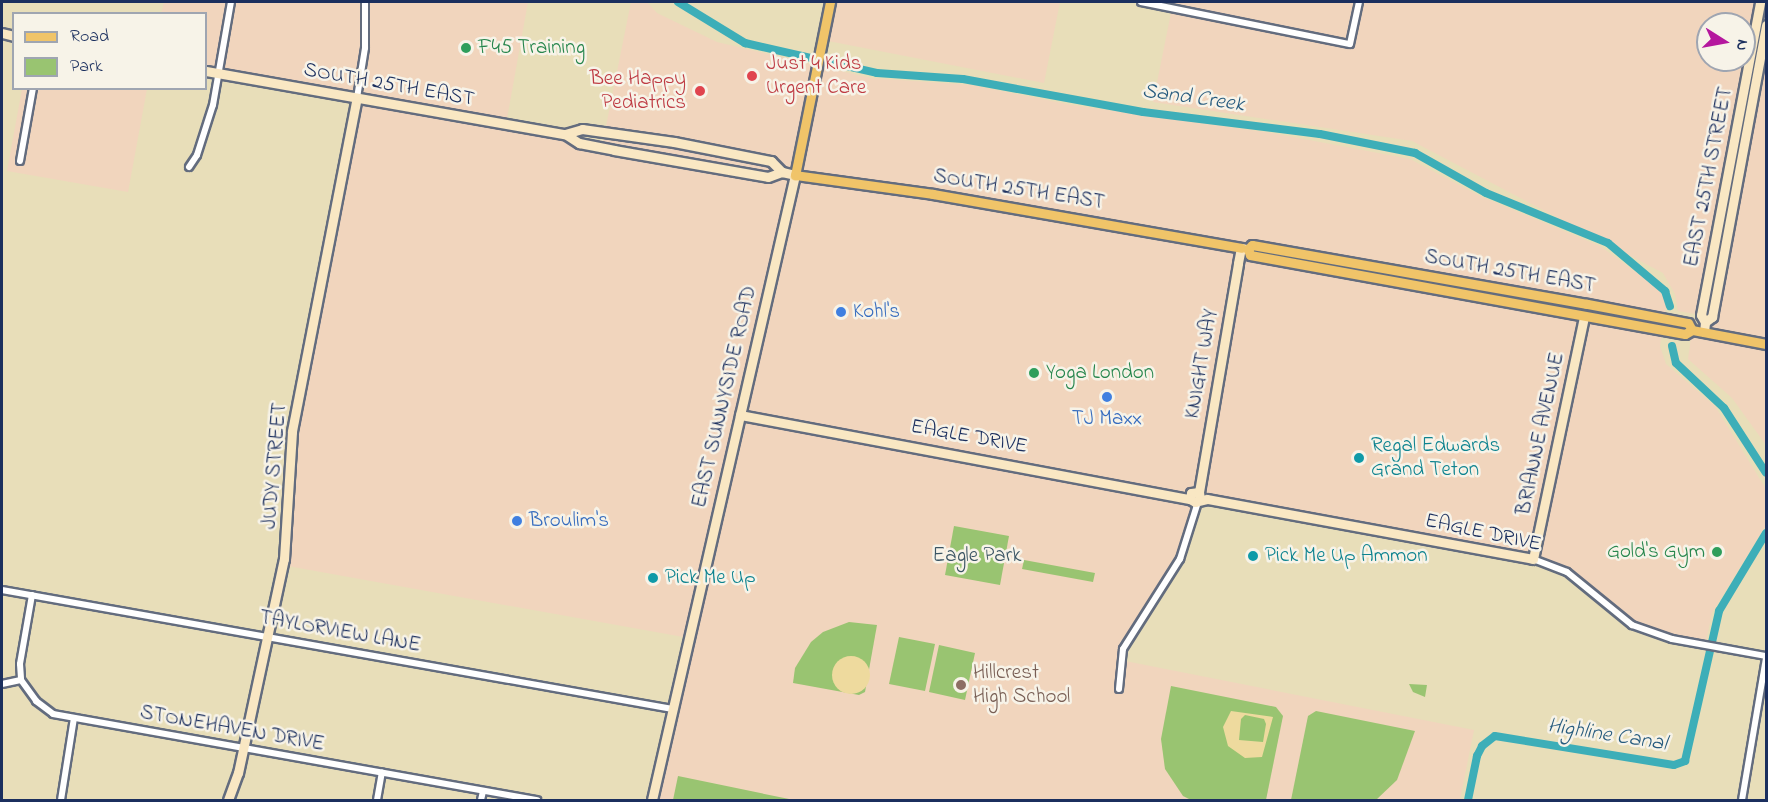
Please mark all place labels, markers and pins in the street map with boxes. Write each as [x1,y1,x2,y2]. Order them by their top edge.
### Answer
place label: F45 Training [478,35,585,61]
marker: F45 Training [459,41,473,55]
place label: Just 4 Kids Urgent Care [766,51,866,101]
place label: Bee Happy Pediatrics [590,66,686,116]
marker: Just 4 Kids Urgent Care [743,67,761,85]
marker: Bee Happy Pediatrics [691,82,709,100]
place label: Kohl's [853,299,900,325]
marker: Kohl's [834,305,848,319]
place label: Yoga London [1046,360,1154,386]
marker: Yoga London [1027,366,1041,380]
marker: TJ Maxx [1100,390,1114,404]
place label: TJ Maxx [1072,406,1142,432]
place label: Regal Edwards Grand Teton [1371,433,1500,483]
marker: Regal Edwards Grand Teton [1352,451,1366,465]
place label: Broulim's [529,508,609,534]
marker: Broulim's [510,514,524,528]
place label: Gold's Gym [1607,539,1705,565]
place label: Pick Me Up Ammon [1265,543,1428,569]
marker: Gold's Gym [1710,545,1724,559]
marker: Pick Me Up Ammon [1246,549,1260,563]
place label: Pick Me Up [665,565,756,591]
marker: Pick Me Up [646,571,660,585]
place label: Hillcrest High School [973,660,1070,710]
marker: Hillcrest High School [954,678,968,692]

